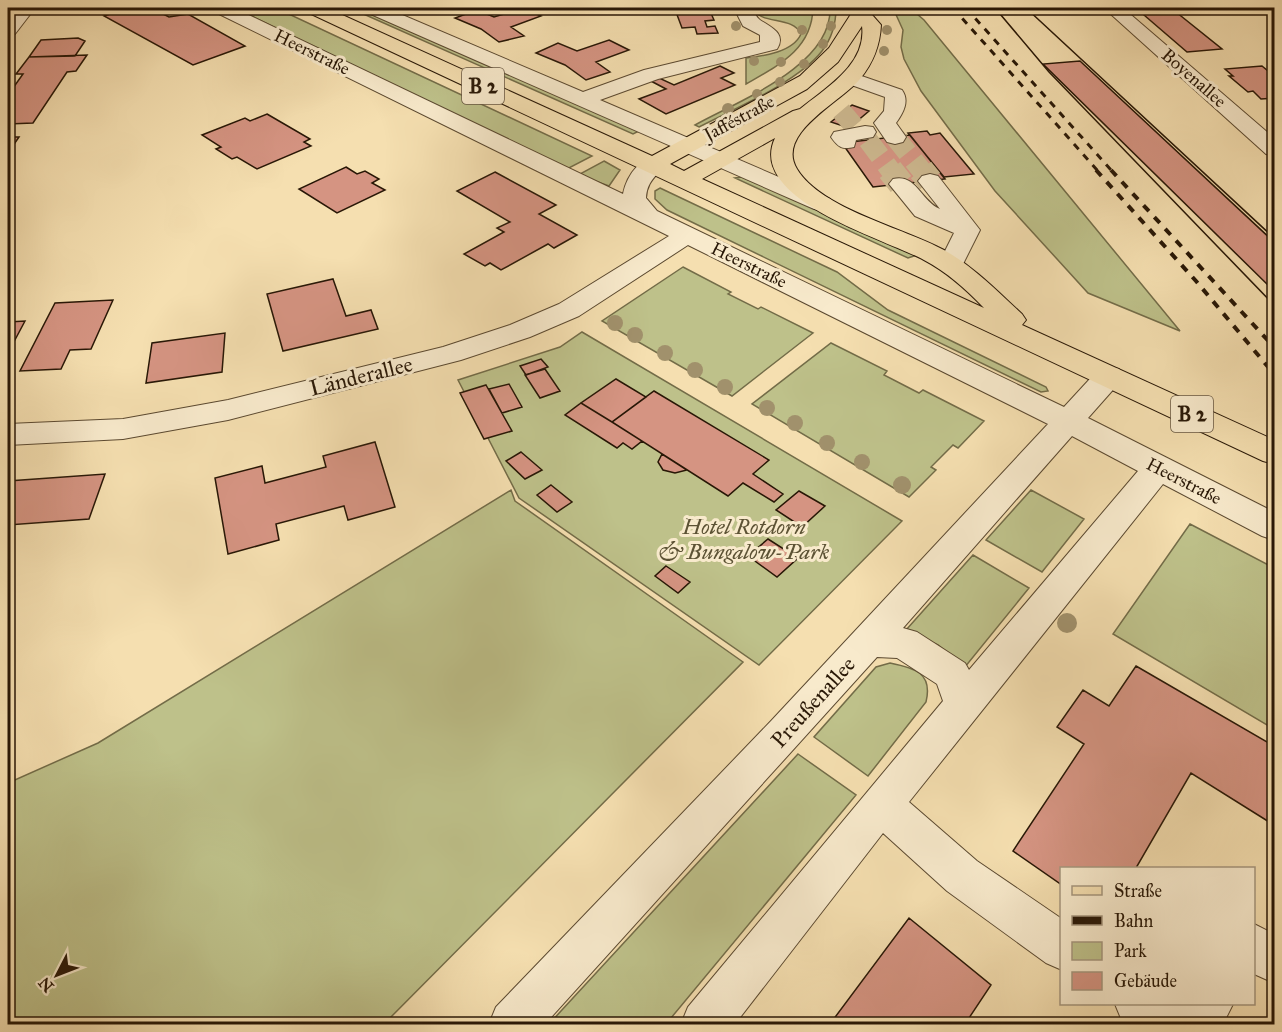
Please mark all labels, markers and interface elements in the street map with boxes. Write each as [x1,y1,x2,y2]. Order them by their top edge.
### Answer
street label: Heerstraße [271,24,353,80]
street label: Boyenallee [1157,44,1231,112]
road number: B 2 [462,68,504,104]
street label: Jafféstraße [698,90,779,148]
street label: Heerstraße [708,237,790,293]
street label: Länderallee [307,350,415,402]
road number: B 2 [1171,396,1213,432]
street label: Heerstraße [1143,453,1225,509]
park label: Hotel Rotdorn & Bungalow-Park [659,513,829,565]
street label: Preußenallee [765,651,861,753]
legend [1060,867,1255,1005]
text: Straße [1114,880,1162,902]
text: Bahn [1114,910,1154,932]
text: Park [1114,940,1147,962]
north arrow [27,945,87,1005]
text: Gebäude [1114,970,1177,992]
text: N [34,973,58,996]

